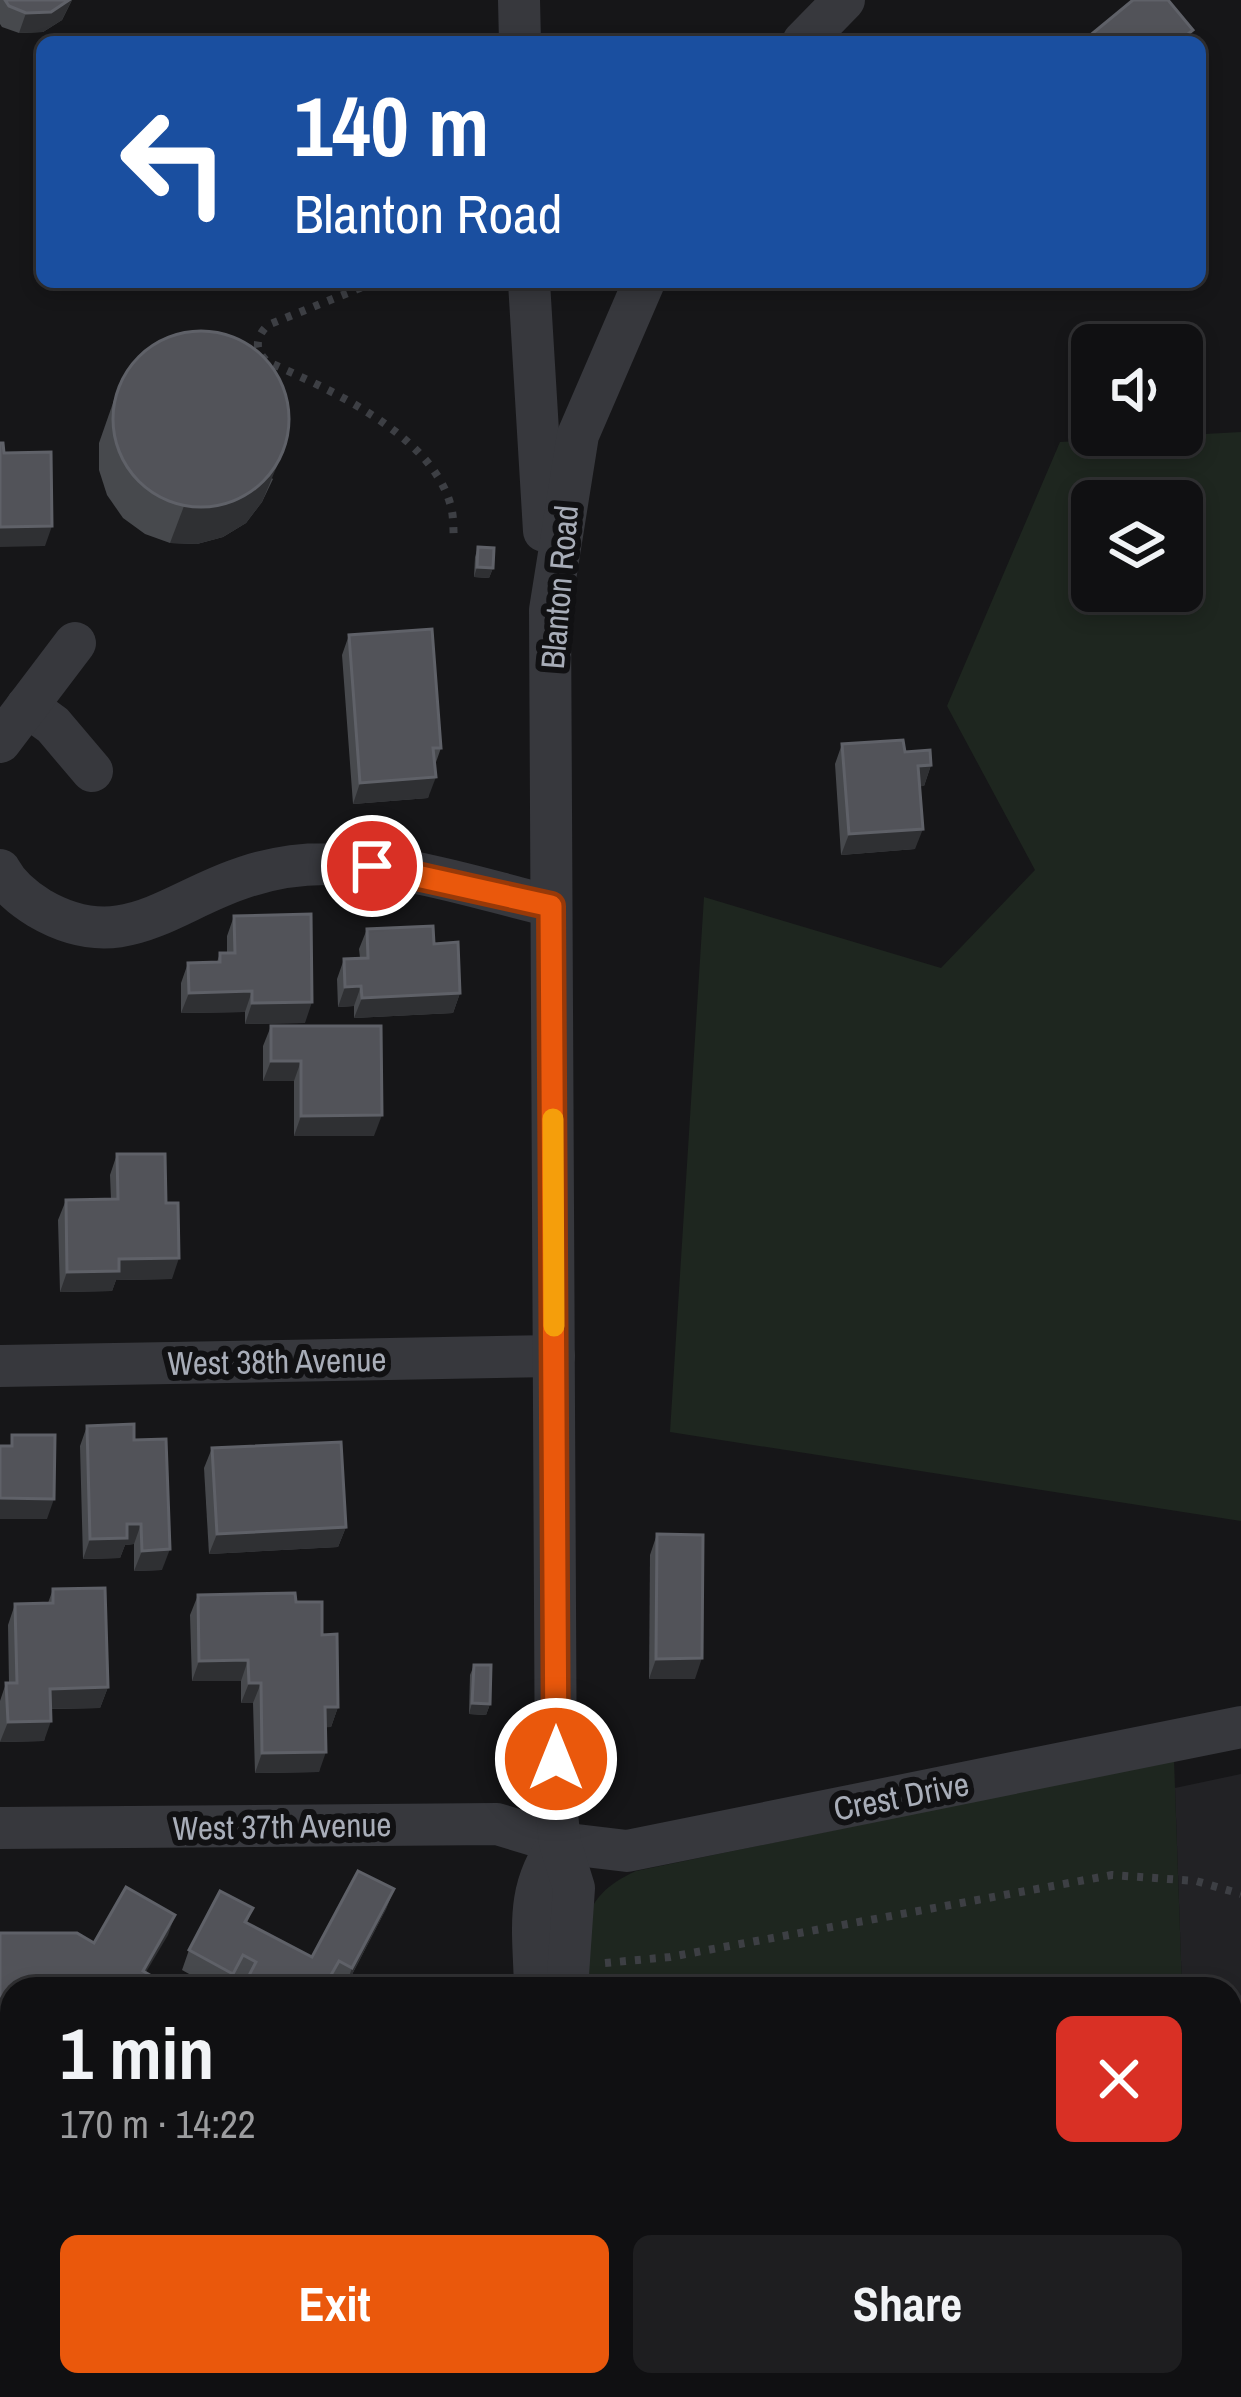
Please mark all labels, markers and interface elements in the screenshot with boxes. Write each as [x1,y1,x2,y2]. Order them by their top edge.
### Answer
text: 140 m [294,69,489,182]
icon: left [96,84,252,240]
text: Blanton Road [294,177,562,250]
map controls [1071,324,1203,612]
button: sound [1071,324,1203,456]
button: layers [1071,480,1203,612]
street label: Blanton Road [530,503,588,671]
pin [321,815,423,917]
icon: arrive [339,833,405,899]
street label: West 38th Avenue [167,1337,387,1385]
position arrow [493,1696,619,1822]
street label: Crest Drive [830,1761,972,1831]
street label: West 37th Avenue [172,1802,392,1850]
text: 1 min [60,2004,214,2101]
button: close [1056,2016,1182,2142]
text: 170 m · 14:22 [60,2098,256,2150]
button: Exit [60,2235,609,2373]
button: Share [633,2235,1182,2373]

